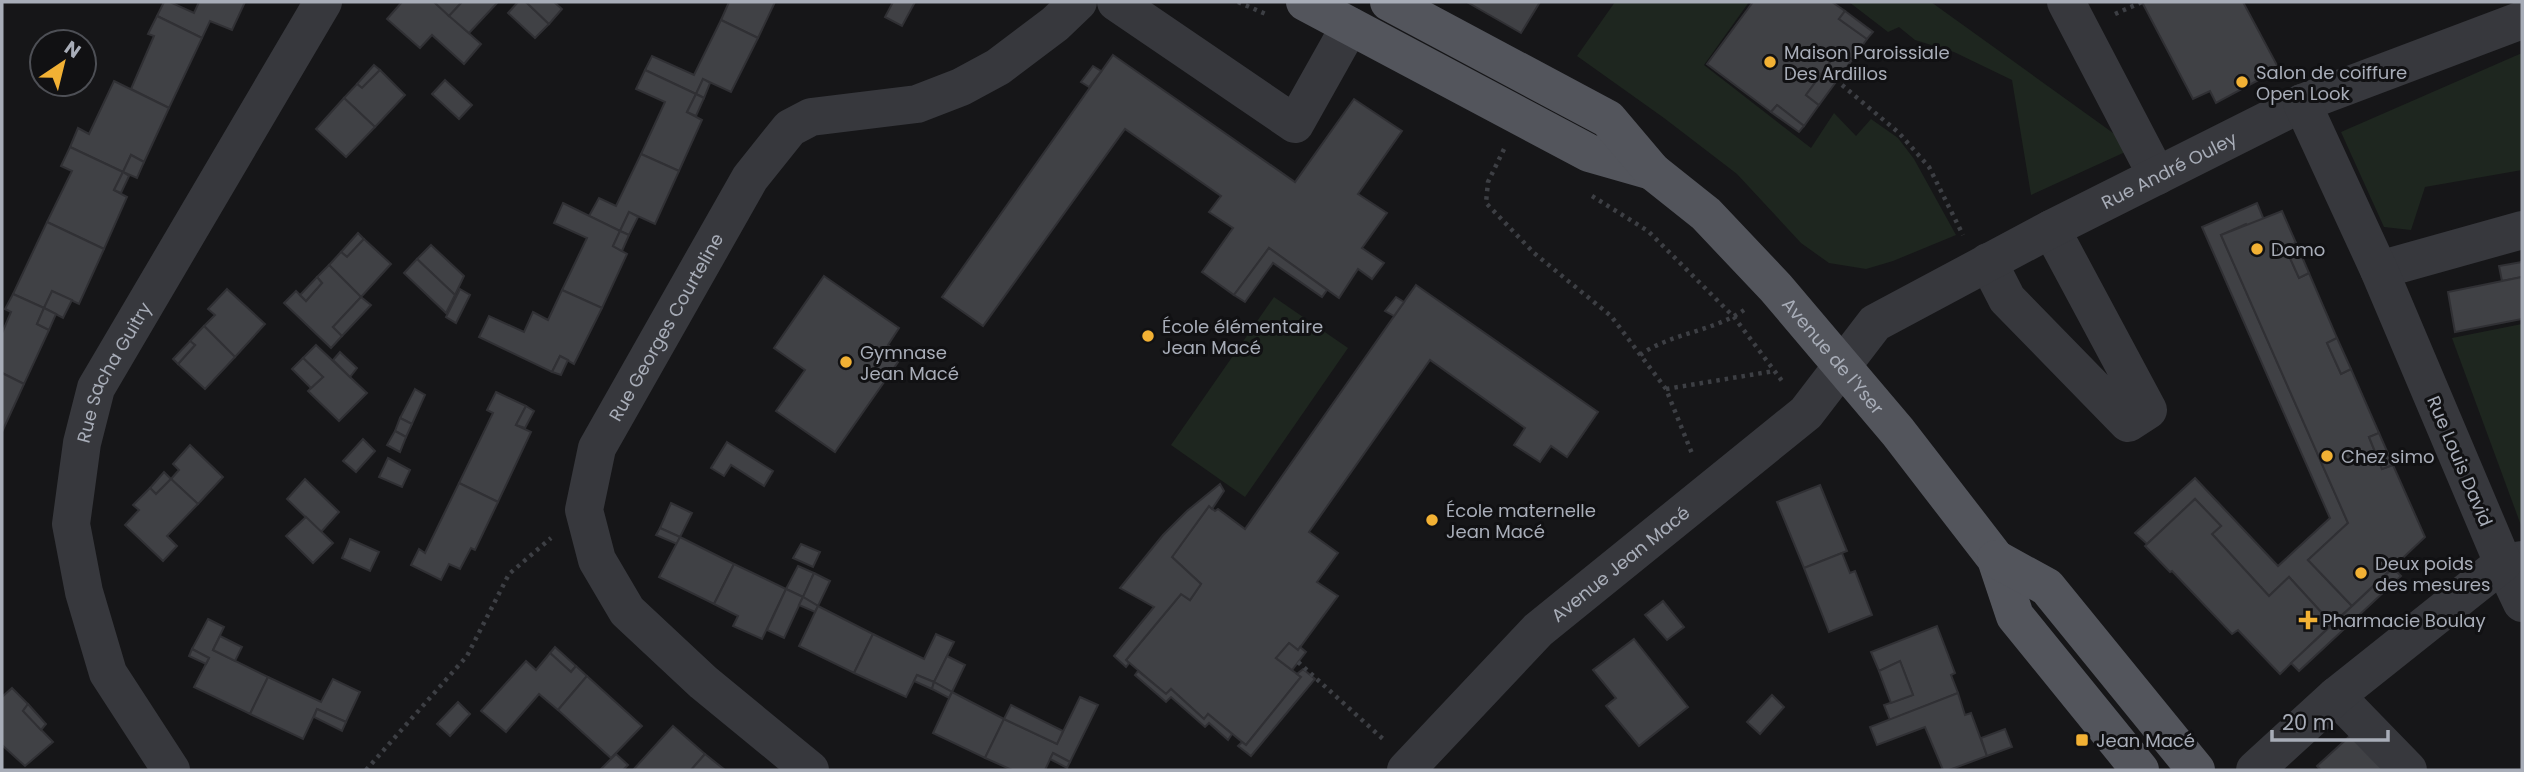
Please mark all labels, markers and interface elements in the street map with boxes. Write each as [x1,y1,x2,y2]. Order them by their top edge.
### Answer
north arrow [28,28,98,98]
text: N [59,34,86,65]
place label: Maison Paroissiale Des Ardillos [1784,40,1950,86]
marker: Maison Paroissiale Des Ardillos [1762,54,1778,70]
place label: Salon de coiffure Open Look [2256,60,2407,106]
marker: Salon de coiffure Open Look [2234,74,2250,90]
street label: Rue André Ouley [2097,125,2241,214]
street label: Rue Georges Courteline [602,228,729,425]
place label: Domo [2271,237,2325,262]
marker: Domo [2249,241,2265,257]
street label: Avenue de l'Yser [1777,292,1890,420]
street label: Rue Sacha Guitry [70,297,157,445]
place label: École élémentaire Jean Macé [1162,314,1323,360]
marker: École élémentaire Jean Macé [1140,328,1156,344]
place label: Gymnase Jean Macé [860,340,959,386]
marker: Gymnase Jean Macé [838,354,854,370]
street label: Rue Louis David [2421,392,2499,530]
place label: Chez simo [2341,444,2434,469]
marker: Chez simo [2319,448,2335,464]
place label: École maternelle Jean Macé [1446,498,1596,544]
street label: Avenue Jean Macé [1546,500,1695,627]
marker: École maternelle Jean Macé [1424,512,1440,528]
place label: Deux poids des mesures [2375,551,2490,597]
marker: Deux poids des mesures [2353,565,2369,581]
place label: Pharmacie Boulay [2322,608,2486,633]
marker: Pharmacie Boulay [2300,612,2316,628]
scale bar [2272,698,2388,742]
text: 20 m [2282,708,2335,737]
place label: Jean Macé [2096,728,2195,753]
marker: Jean Macé [2074,732,2090,748]

